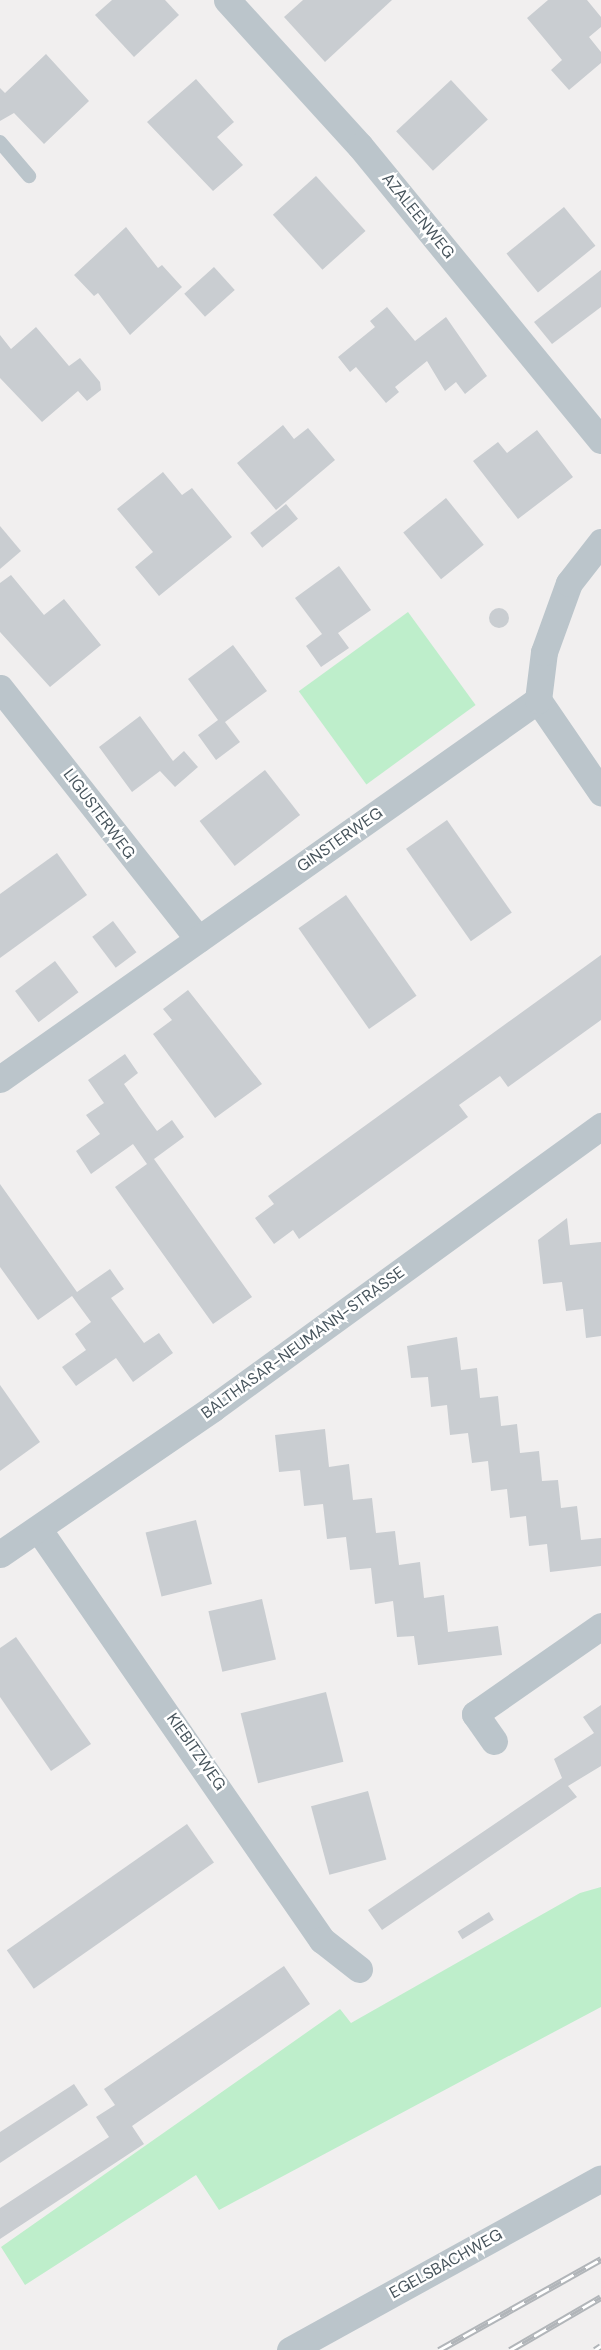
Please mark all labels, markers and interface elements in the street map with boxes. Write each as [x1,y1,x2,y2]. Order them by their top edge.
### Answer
street label: AZALEENWEG [378,169,458,263]
street label: LIGUSTERWEG [59,765,139,863]
street label: GINSTERWEG [294,804,386,876]
street label: BALTHASAR-NEUMANN-STRASSE [198,1263,408,1423]
street label: KIEBITZWEG [162,1710,230,1794]
street label: EGELSBACHWEG [386,2225,506,2303]

